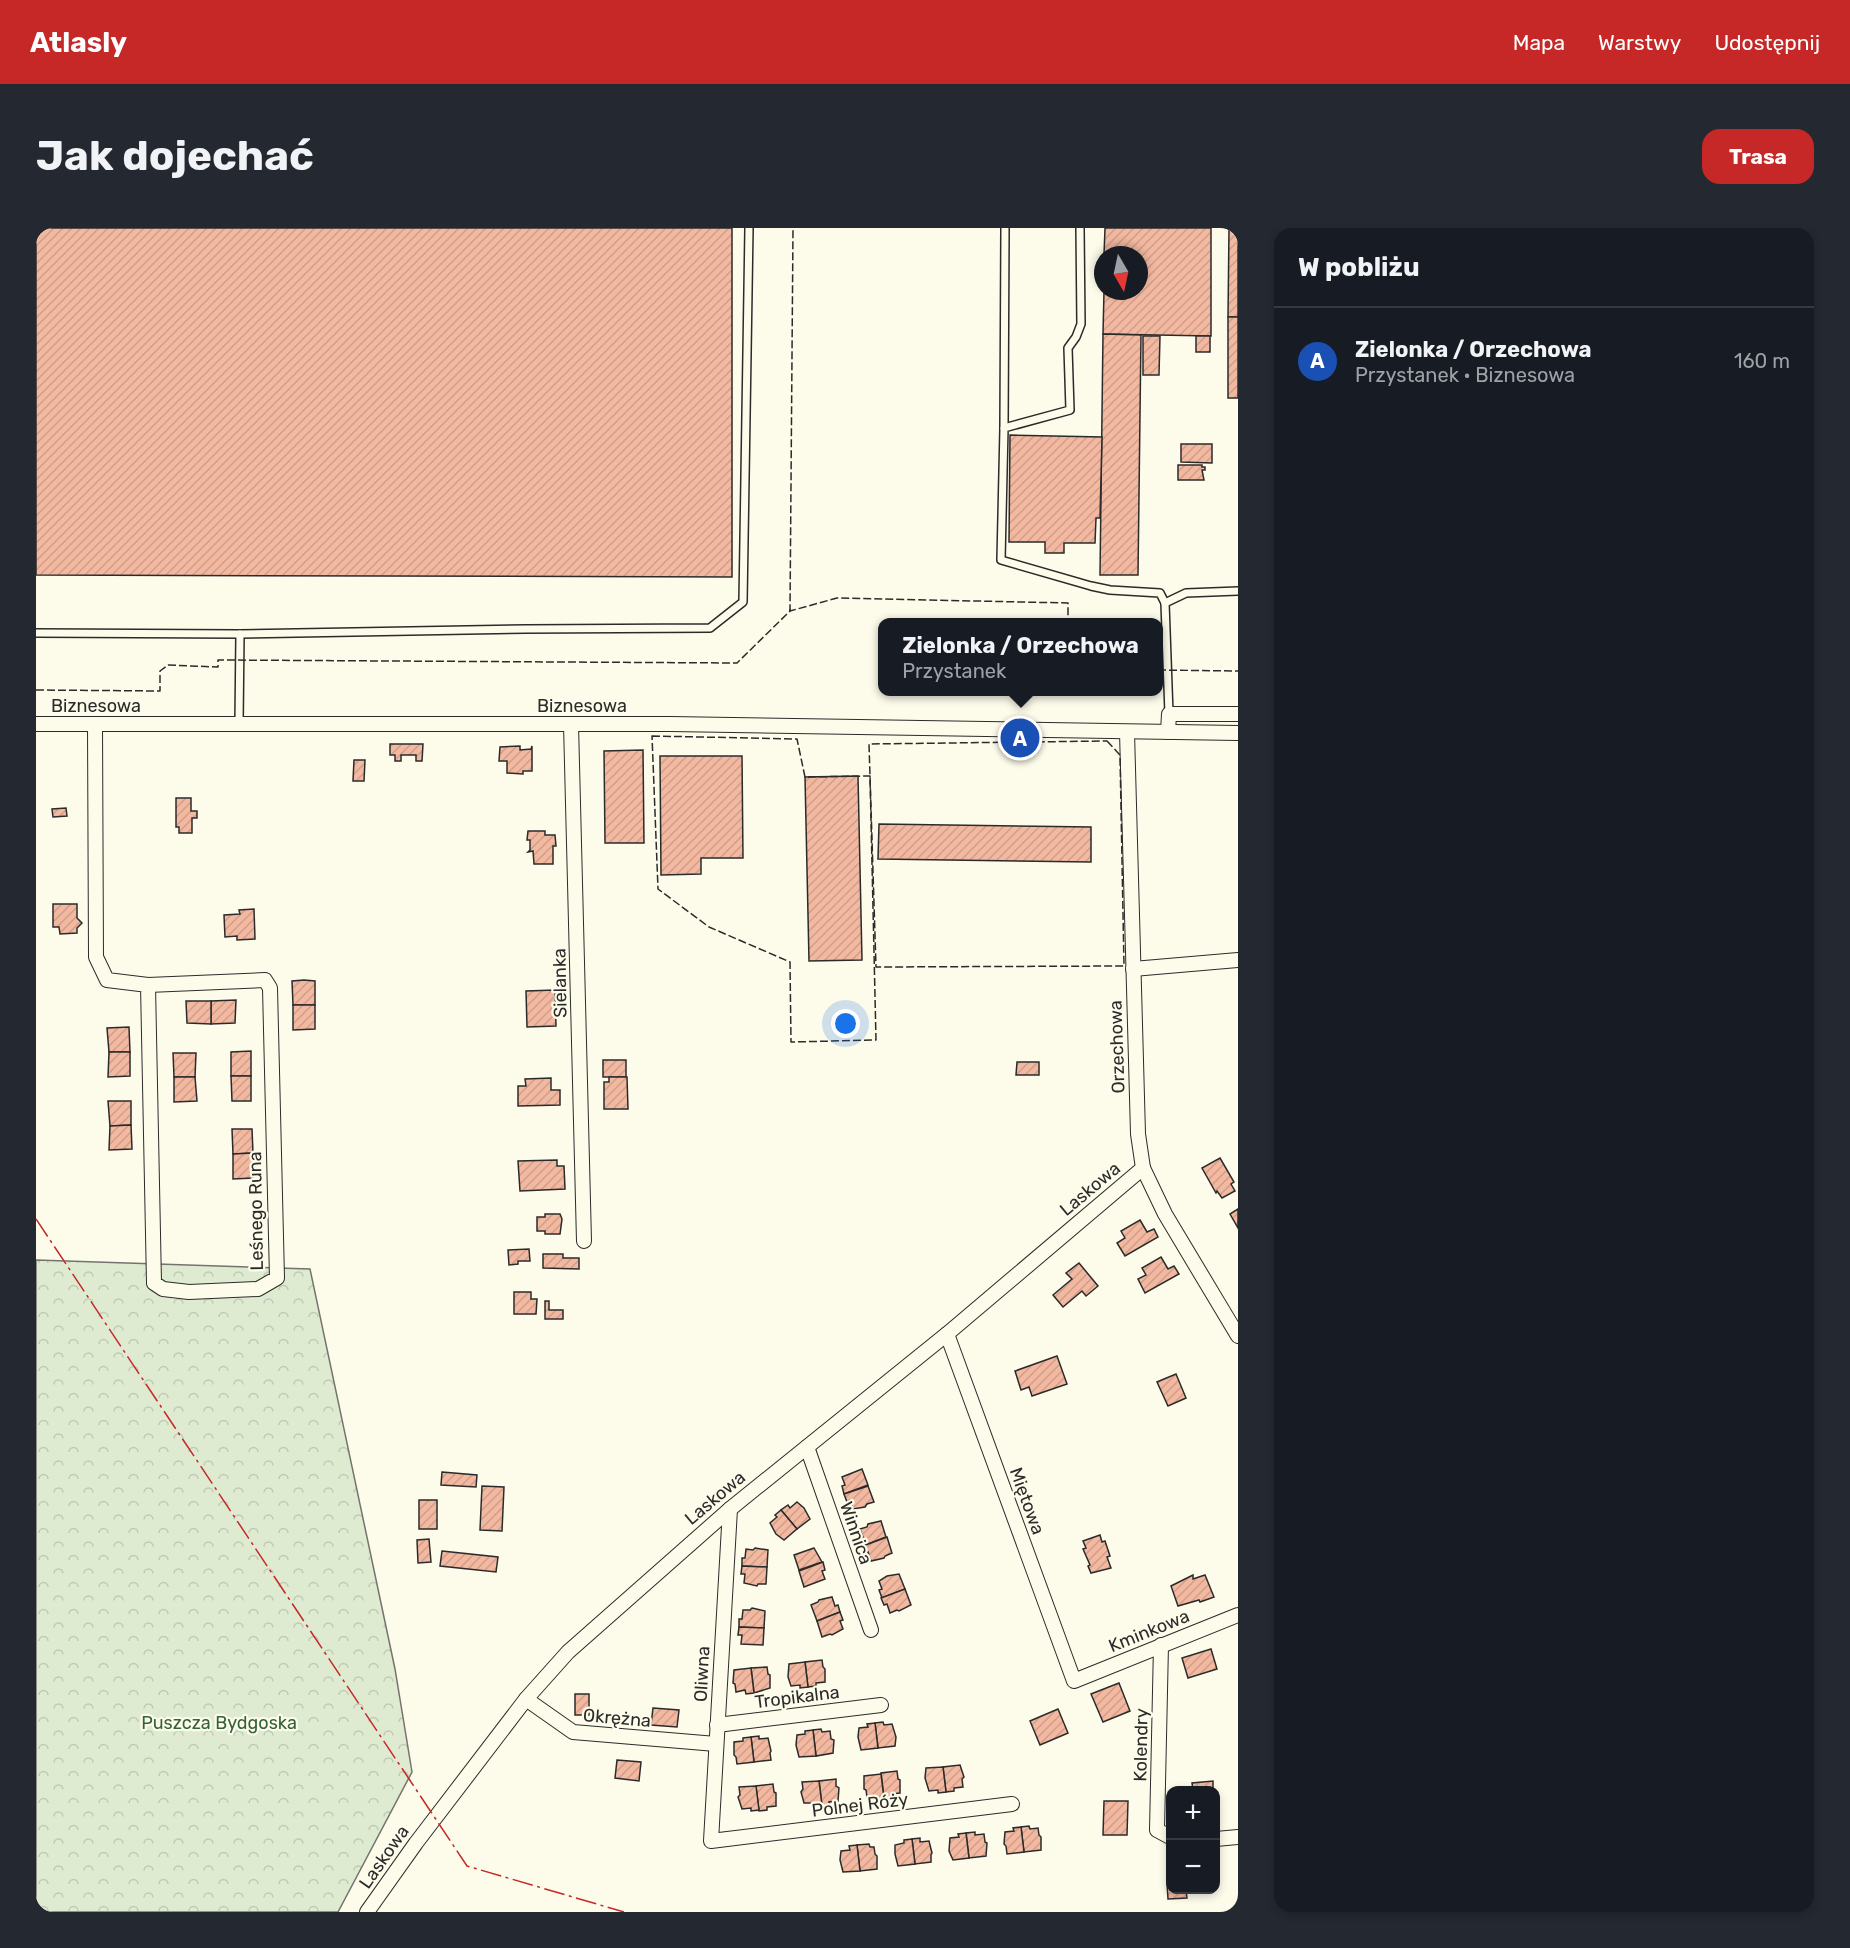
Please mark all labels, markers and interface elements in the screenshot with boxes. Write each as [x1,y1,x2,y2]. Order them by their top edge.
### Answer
text: Atlasly [30,26,127,59]
text: Mapa [1513,30,1565,55]
text: Warstwy [1598,30,1681,55]
text: Udostępnij [1714,30,1820,55]
button: Trasa [1702,129,1814,184]
text: Jak dojechać [36,131,314,181]
north arrow [1094,246,1148,300]
text: W pobliżu [1298,252,1420,283]
text: Zielonka / Orzechowa [1355,336,1591,363]
text: A [1310,349,1325,373]
text: 160 m [1734,349,1790,373]
text: Przystanek · Biznesowa [1355,363,1575,387]
popup [878,618,1163,696]
text: Zielonka / Orzechowa [902,632,1139,659]
text: Przystanek [902,659,1006,683]
street label: Biznesowa [51,695,141,717]
street label: Biznesowa [537,695,627,717]
pin: A [1000,716,1040,760]
street label: Sielanka [548,948,572,1018]
street label: Orzechowa [1104,1000,1130,1094]
your location [831,1009,860,1038]
street label: Leśnego Runa [244,1151,268,1271]
street label: Laskowa [1055,1157,1125,1221]
street label: Miętowa [1005,1464,1049,1538]
street label: Laskowa [680,1466,750,1530]
street label: Winnica [835,1499,877,1567]
street label: Kminkowa [1105,1605,1193,1657]
street label: Oliwna [690,1645,714,1703]
street label: Tropikalna [753,1681,841,1713]
street label: Okrężna [582,1704,652,1732]
street label: Kolendry [1129,1708,1153,1782]
park label: Puszcza Bydgoska [141,1712,297,1734]
map controls [1166,1786,1220,1894]
button: + [1166,1786,1220,1840]
street label: Polnej Róży [810,1788,910,1822]
street label: Laskowa [354,1821,414,1893]
button: − [1166,1840,1220,1894]

